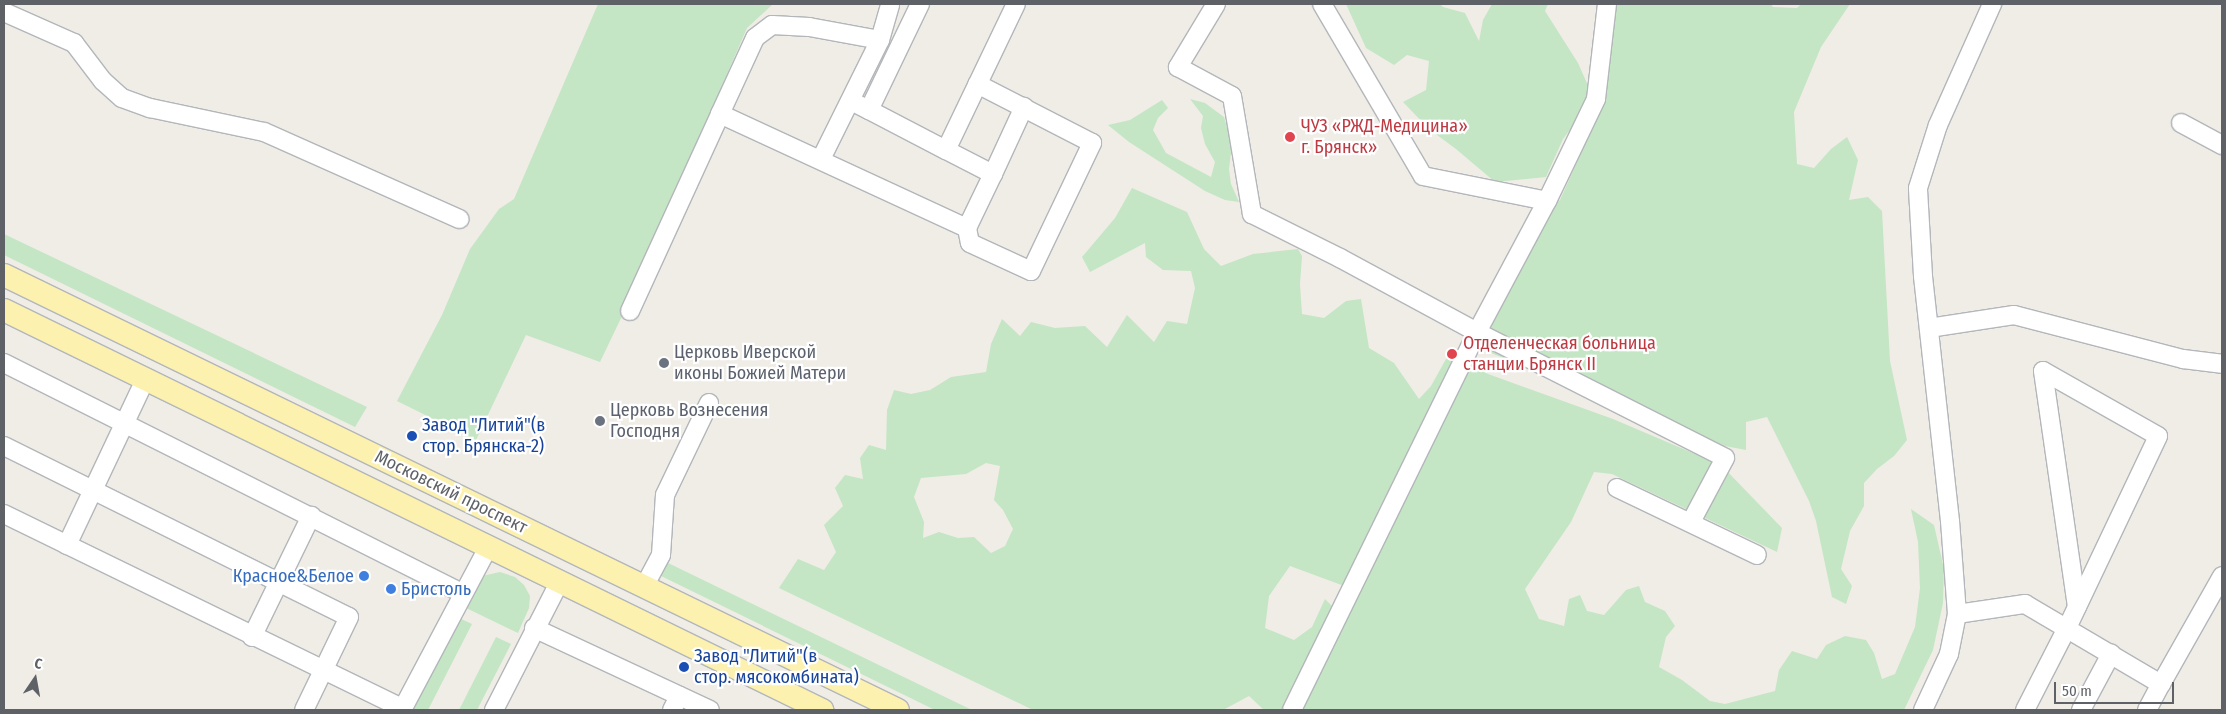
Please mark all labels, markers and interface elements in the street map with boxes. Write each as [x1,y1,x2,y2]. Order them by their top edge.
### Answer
place label: ЧУЗ «РЖД-Медицина» г. Брянск» [1301,116,1468,158]
marker: ЧУЗ «РЖД-Медицина» г. Брянск» [1283,130,1297,144]
place label: Отделенческая больница станции Брянск II [1463,333,1656,376]
place label: Церковь Иверской иконы Божией Матери [674,342,846,384]
marker: Отделенческая больница станции Брянск II [1445,347,1459,361]
marker: Церковь Иверской иконы Божией Матери [658,357,670,369]
place label: Церковь Вознесения Господня [610,400,768,442]
place label: Завод "Литий"(в стор. Брянска-2) [422,415,545,458]
marker: Церковь Вознесения Господня [594,415,606,427]
marker: Завод "Литий"(в стор. Брянска-2) [406,430,418,442]
street label: Московский проспект [371,446,531,538]
place label: Красное&Белое [233,565,354,587]
marker: Красное&Белое [358,570,370,582]
place label: Бристоль [401,578,471,600]
marker: Бристоль [385,583,397,595]
place label: Завод "Литий"(в стор. мясокомбината) [694,646,859,689]
north arrow [10,654,60,704]
text: С [33,655,44,673]
marker: Завод "Литий"(в стор. мясокомбината) [678,661,690,673]
scale bar [2056,672,2176,704]
text: 50 m [2062,682,2092,700]

